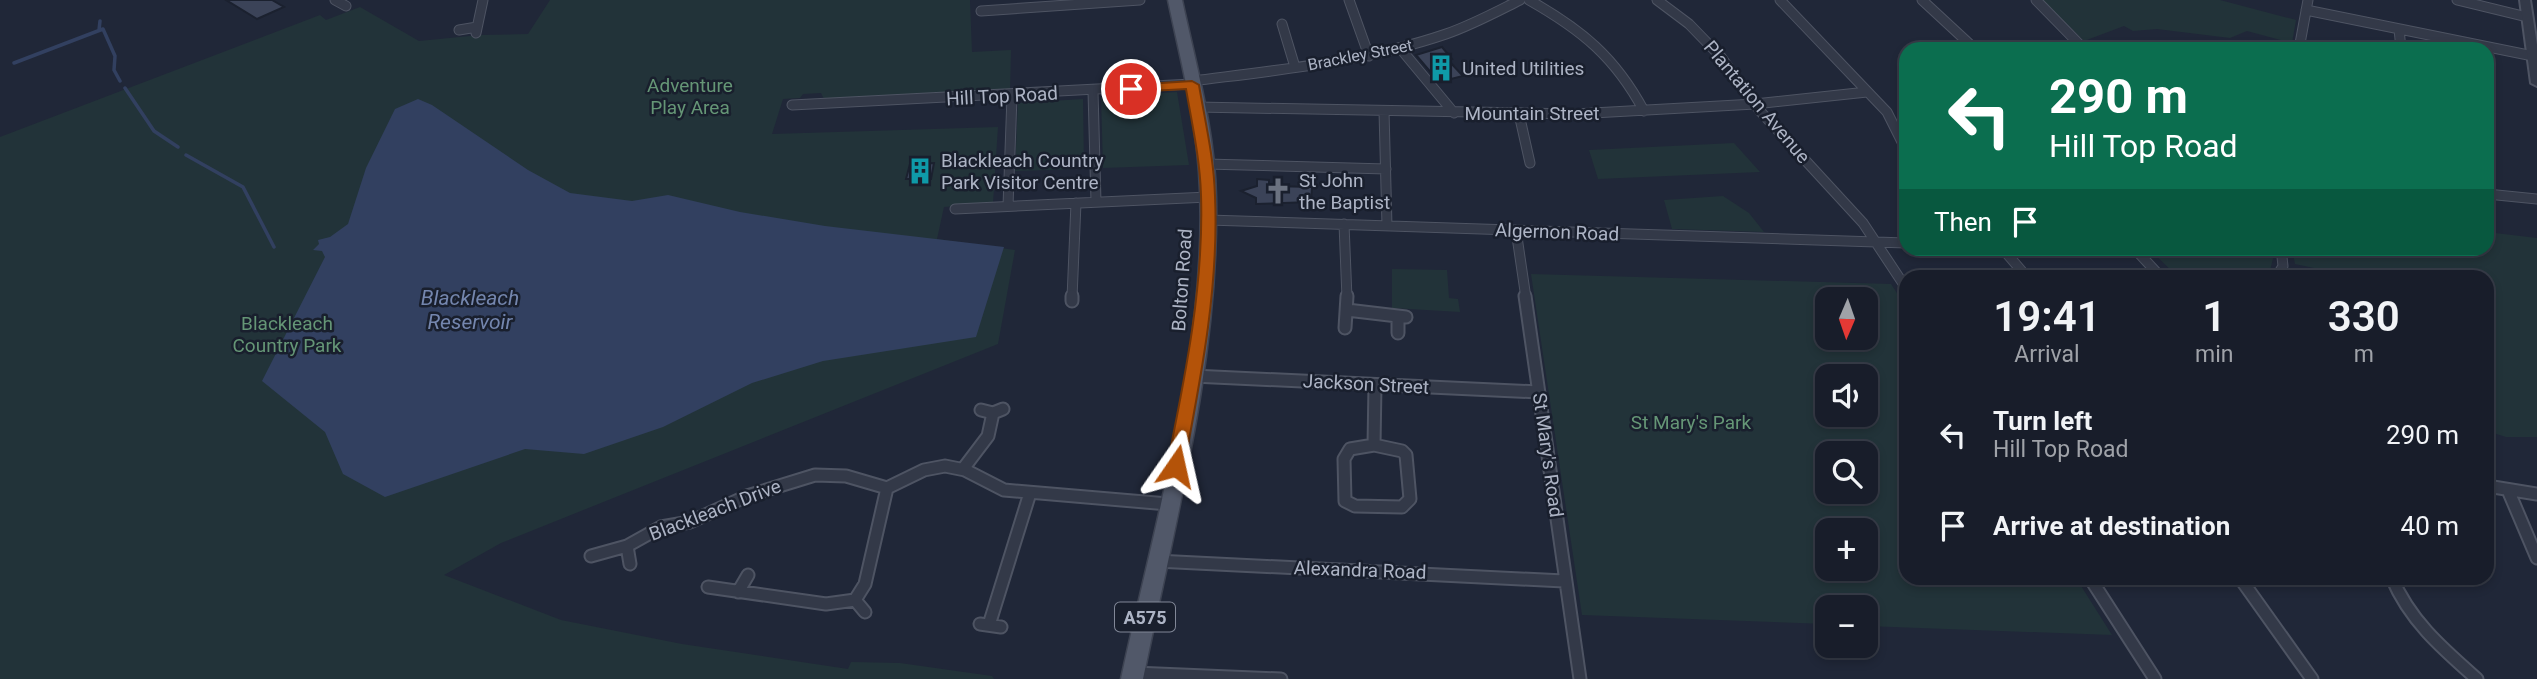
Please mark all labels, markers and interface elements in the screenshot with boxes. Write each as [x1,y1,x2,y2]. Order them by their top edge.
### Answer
street label: Brackley Street [1306,36,1414,74]
street label: Plantation Avenue [1699,36,1815,168]
building icon: United Utilities [1426,53,1456,83]
place label: United Utilities [1462,57,1584,80]
pin [1101,59,1161,119]
text: 290 m [2049,68,2188,125]
icon: arrive [1112,70,1150,108]
icon: left [1934,70,2025,161]
park label: Adventure Play Area [647,74,733,119]
street label: Hill Top Road [945,82,1059,110]
street label: Mountain Street [1465,102,1599,125]
text: Hill Top Road [2049,127,2238,165]
place label: Blackleach Country Park Visitor Centre [941,149,1104,194]
building icon: Blackleach Country Park Visitor Centre [905,156,935,186]
place label: St John the Baptist [1299,169,1390,214]
church icon: St John the Baptist [1263,176,1293,206]
icon: arrive [2006,203,2044,241]
text: Then [1934,207,1992,237]
street label: Algernon Road [1494,218,1620,246]
street label: Bolton Road [1167,228,1197,332]
water label: Blackleach Reservoir [421,286,519,334]
north arrow [1815,287,1878,350]
map controls [1815,287,1878,658]
text: 19:41 [1993,292,2101,341]
text: 1 [2202,292,2226,341]
text: 330 [2328,292,2400,341]
park label: Blackleach Country Park [233,312,342,357]
text: Arrival [2014,341,2080,368]
text: min [2195,341,2233,368]
text: m [2354,341,2374,368]
button: sound [1815,364,1878,427]
street label: Jackson Street [1302,369,1430,399]
street label: St Mary's Road [1528,391,1568,519]
text: Turn left [1993,406,2092,436]
park label: St Mary's Park [1631,411,1751,434]
icon: left [1934,416,1972,454]
text: 290 m [2386,420,2459,450]
position arrow [1139,429,1213,503]
text: Hill Top Road [1993,436,2129,463]
button: search [1815,441,1878,504]
street label: Blackleach Drive [646,474,784,546]
icon: arrive [1934,507,1972,545]
text: Arrive at destination [1993,511,2230,541]
text: 40 m [2401,511,2459,541]
button: + [1815,518,1878,581]
street label: Alexandra Road [1293,556,1427,584]
button: − [1815,595,1878,658]
road number: A575 [1115,602,1175,632]

